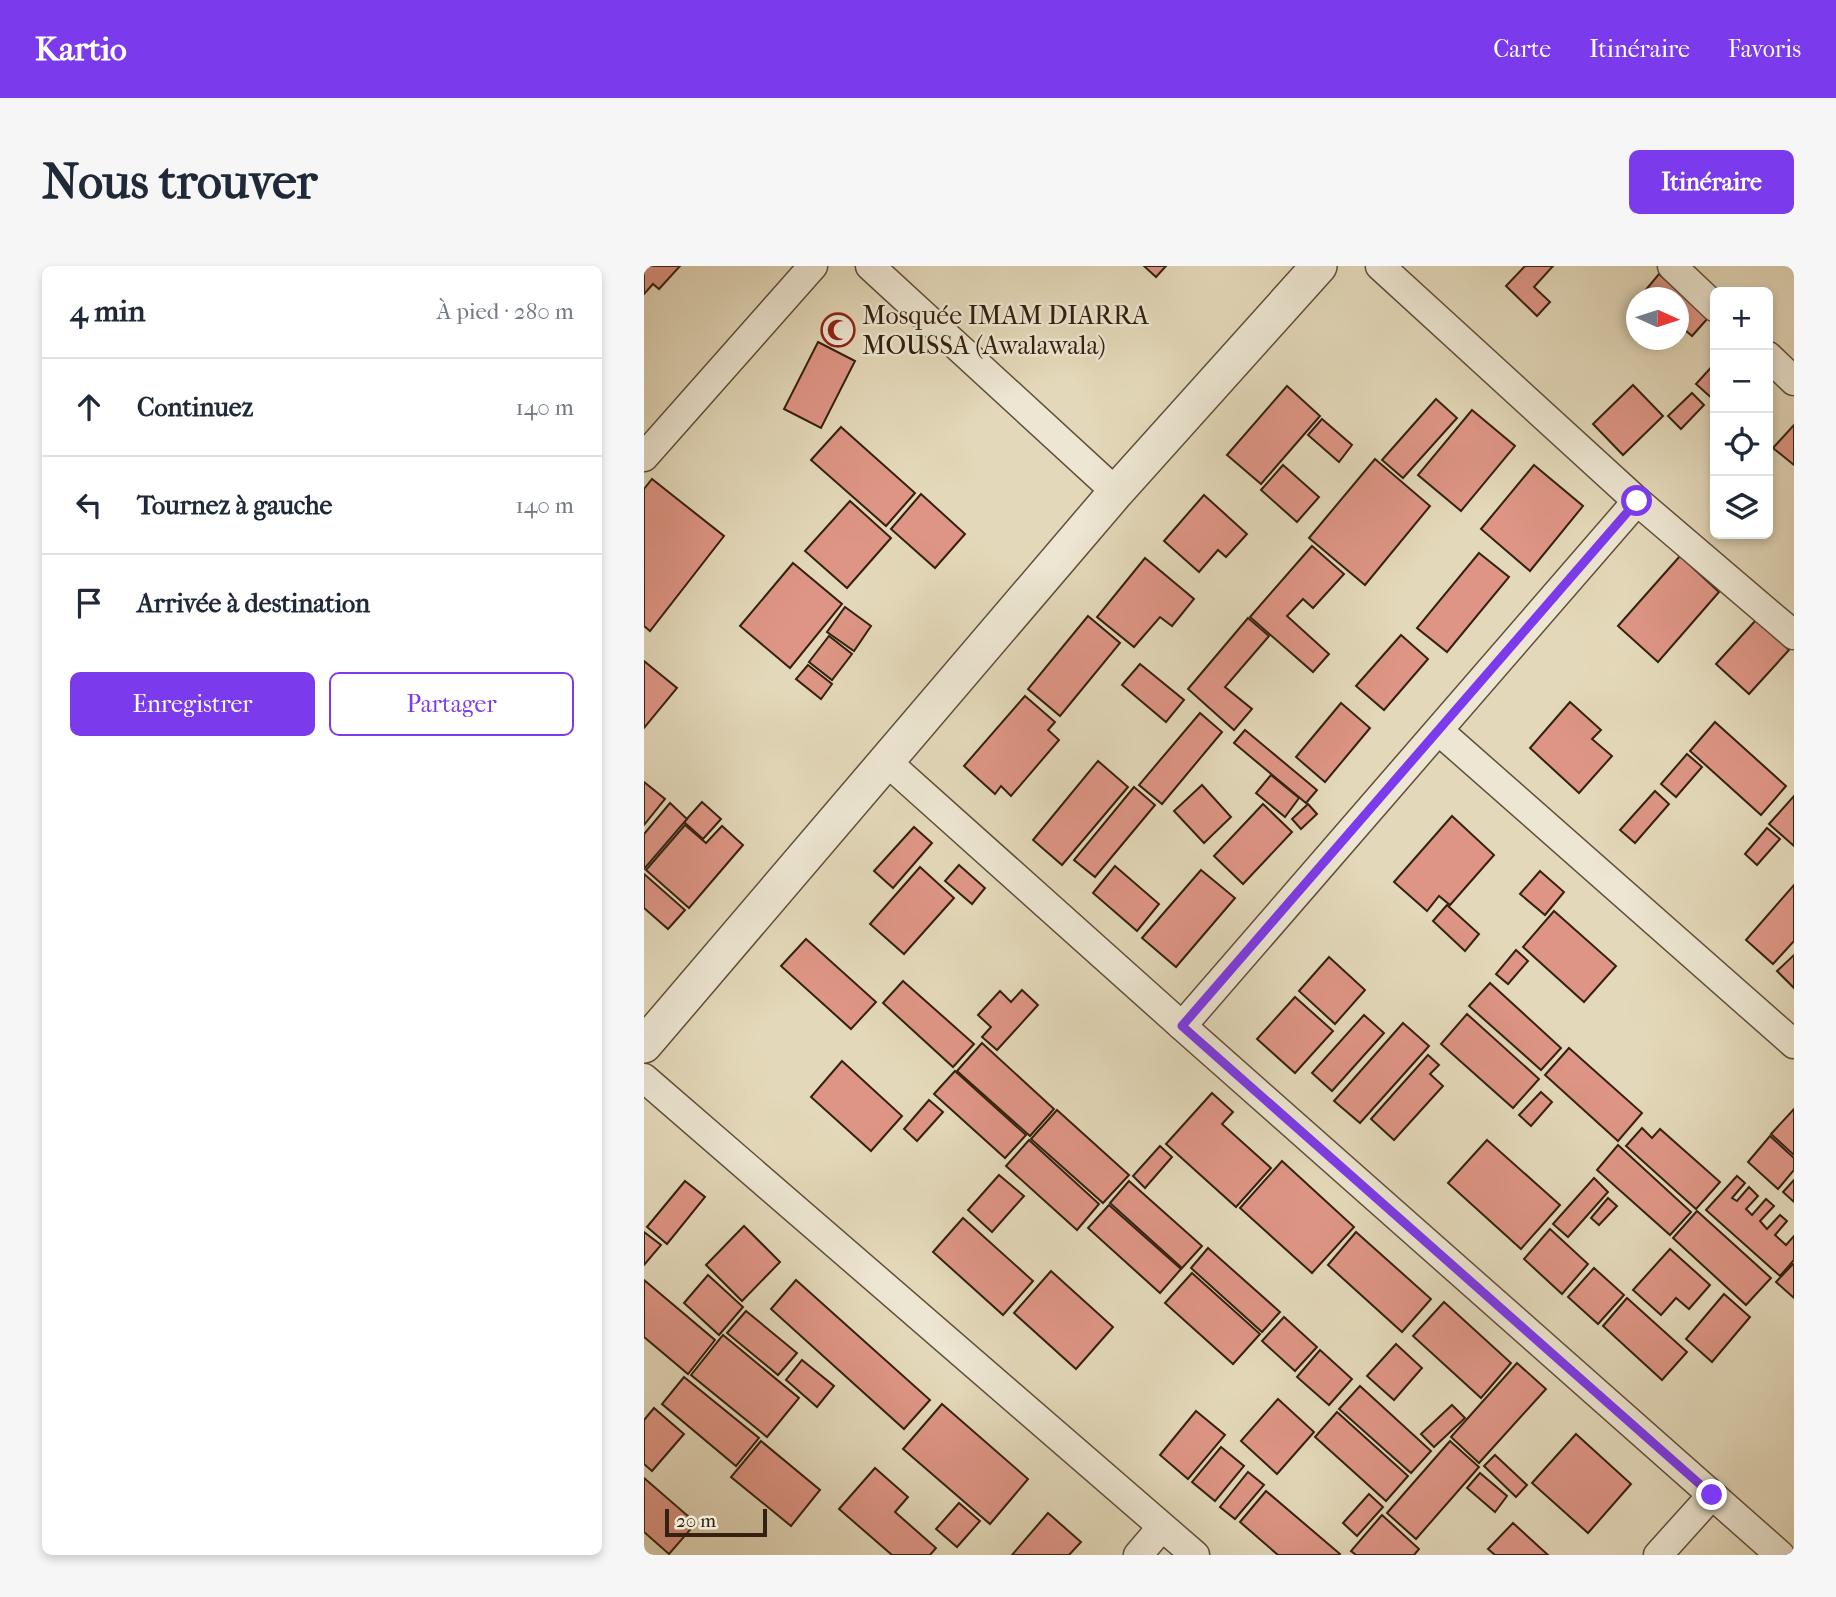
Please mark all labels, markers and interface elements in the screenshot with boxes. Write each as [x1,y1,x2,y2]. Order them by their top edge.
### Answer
text: Kartio [35,30,127,69]
text: Carte [1493,35,1551,63]
text: Itinéraire [1589,35,1690,63]
text: Favoris [1728,35,1801,63]
button: Itinéraire [1629,150,1794,214]
text: Nous trouver [42,153,317,211]
north arrow [1626,287,1689,350]
map controls [1710,287,1773,539]
button: + [1710,287,1773,350]
text: 4 min [70,294,145,329]
text: À pied · 280 m [437,298,574,325]
place label: Mosquée IMAM DIARRA MOUSSA (Awalawala) [862,300,1150,361]
mosque icon: Mosquée IMAM DIARRA MOUSSA (Awalawala) [819,311,857,349]
button: − [1710,350,1773,413]
icon: ahead [70,388,108,426]
text: Continuez [137,392,253,423]
text: 140 m [515,394,574,421]
button: locate [1710,413,1773,476]
button: layers [1710,476,1773,539]
route start [1621,485,1652,516]
icon: left [70,486,108,524]
text: Tournez à gauche [137,490,332,521]
text: 140 m [515,492,574,519]
icon: arrive [70,584,108,622]
text: Arrivée à destination [137,588,370,619]
button: Enregistrer [70,672,315,736]
button: Partager [329,672,574,736]
route end [1696,1479,1727,1510]
scale bar [665,1506,766,1538]
text: 20 m [676,1510,716,1532]

